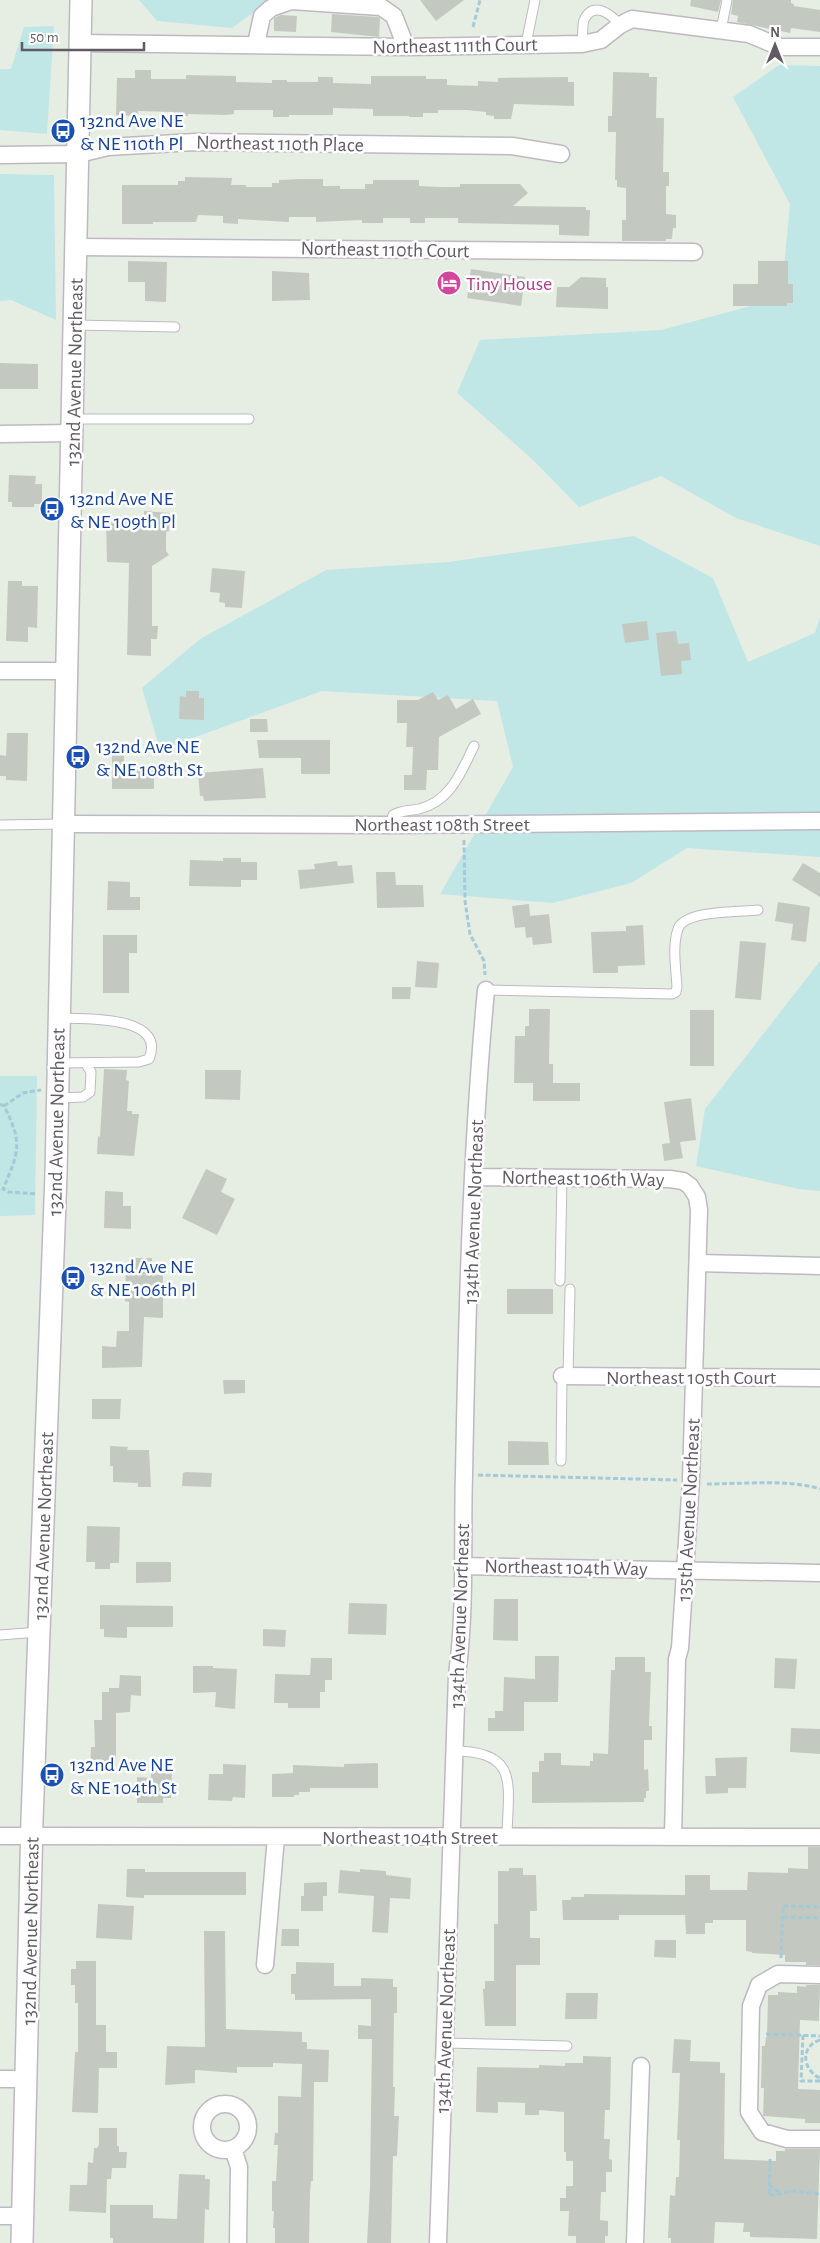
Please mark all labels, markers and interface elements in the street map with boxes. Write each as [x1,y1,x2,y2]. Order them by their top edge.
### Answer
scale bar [22,20,145,52]
north arrow [750,20,800,70]
text: N [770,26,780,40]
text: 50 m [30,30,59,45]
street label: Northeast 111th Court [372,35,538,57]
place label: 132nd Ave NE & NE 110th Pl [80,111,184,154]
bus stop icon: 132nd Ave NE & NE 110th Pl [50,118,76,144]
street label: Northeast 110th Place [196,133,364,155]
street label: Northeast 110th Court [300,239,470,261]
hotel icon: Tiny House [436,270,462,296]
place label: Tiny House [466,274,552,294]
street label: 132nd Avenue Northeast [63,277,87,466]
place label: 132nd Ave NE & NE 109th Pl [70,489,176,532]
bus stop icon: 132nd Ave NE & NE 109th Pl [39,496,65,522]
place label: 132nd Ave NE & NE 108th St [96,737,203,780]
bus stop icon: 132nd Ave NE & NE 108th St [65,744,91,770]
street label: Northeast 108th Street [354,815,530,835]
street label: 132nd Avenue Northeast [45,1027,69,1216]
street label: 134th Avenue Northeast [461,1119,487,1305]
street label: Northeast 106th Way [501,1168,665,1190]
place label: 132nd Ave NE & NE 106th Pl [90,1257,196,1300]
bus stop icon: 132nd Ave NE & NE 106th Pl [60,1265,86,1291]
street label: Northeast 105th Court [606,1368,777,1388]
street label: 135th Avenue Northeast [674,1417,704,1602]
street label: 132nd Avenue Northeast [31,1431,57,1620]
street label: 134th Avenue Northeast [447,1523,473,1709]
street label: Northeast 104th Way [484,1557,648,1579]
place label: 132nd Ave NE & NE 104th St [70,1755,177,1798]
bus stop icon: 132nd Ave NE & NE 104th St [39,1762,65,1788]
street label: Northeast 104th Street [322,1828,499,1848]
street label: 132nd Avenue Northeast [19,1836,43,2025]
street label: 134th Avenue Northeast [433,1928,459,2114]

